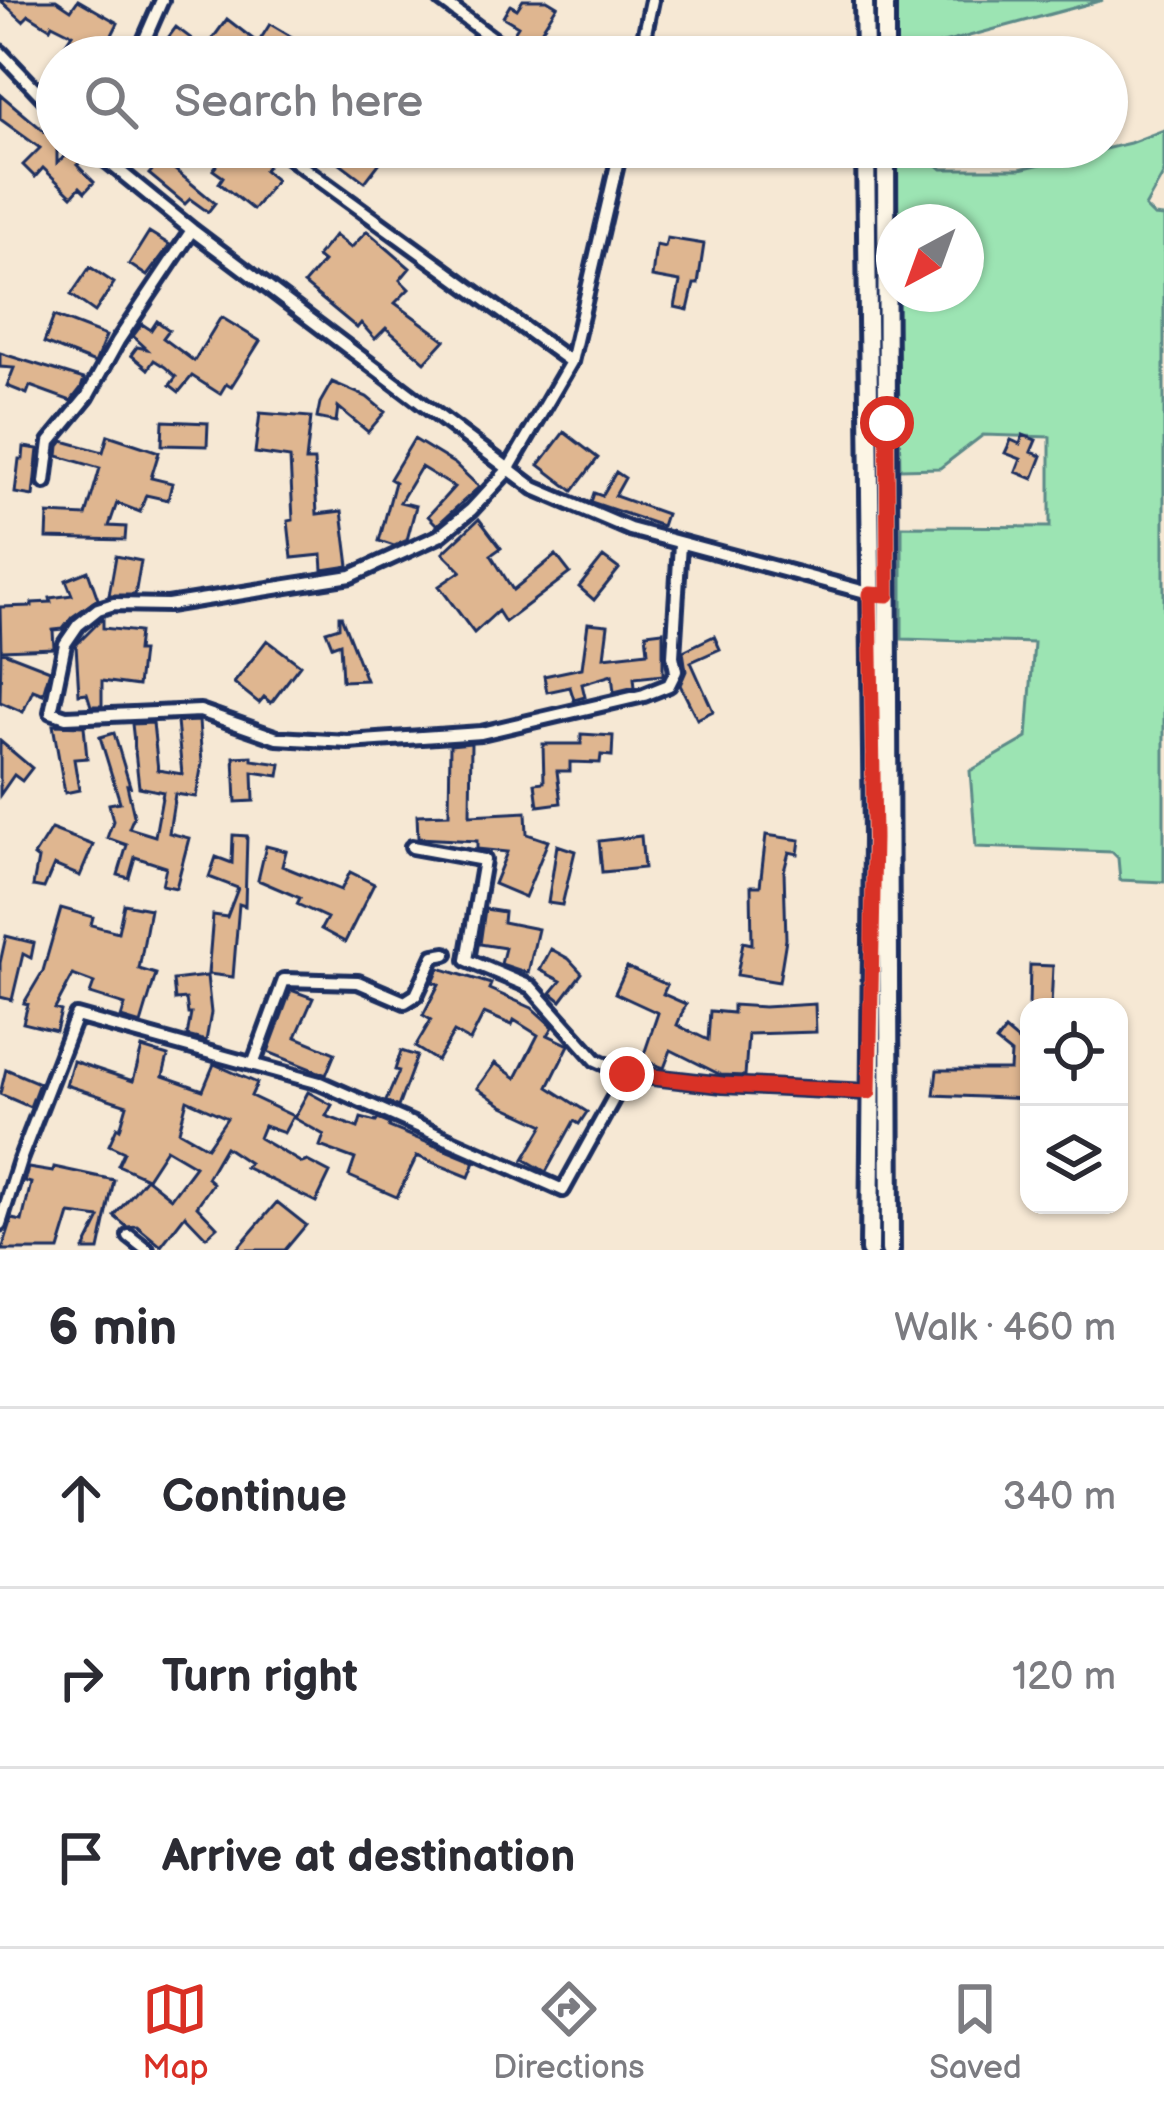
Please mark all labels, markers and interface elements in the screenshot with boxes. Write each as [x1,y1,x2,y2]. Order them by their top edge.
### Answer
search box [36,36,1128,168]
icon: search [78,69,144,135]
text: Search here [174,75,423,130]
north arrow [876,204,984,312]
route start [860,396,914,450]
map controls [1020,998,1128,1214]
button: locate [1020,998,1128,1106]
route end [600,1047,654,1101]
button: layers [1020,1106,1128,1214]
text: 6 min [48,1298,177,1359]
text: Walk · 460 m [894,1305,1116,1352]
icon: ahead [48,1465,114,1531]
text: Continue [162,1470,347,1525]
text: 340 m [1003,1474,1116,1521]
icon: right [48,1645,114,1711]
text: Turn right [162,1650,358,1705]
text: 120 m [1012,1654,1116,1701]
icon: arrive [48,1825,114,1891]
text: Arrive at destination [162,1830,575,1885]
tab: Map [142,1976,209,2088]
tab: Directions [493,1976,645,2088]
tab: Saved [929,1976,1022,2088]

